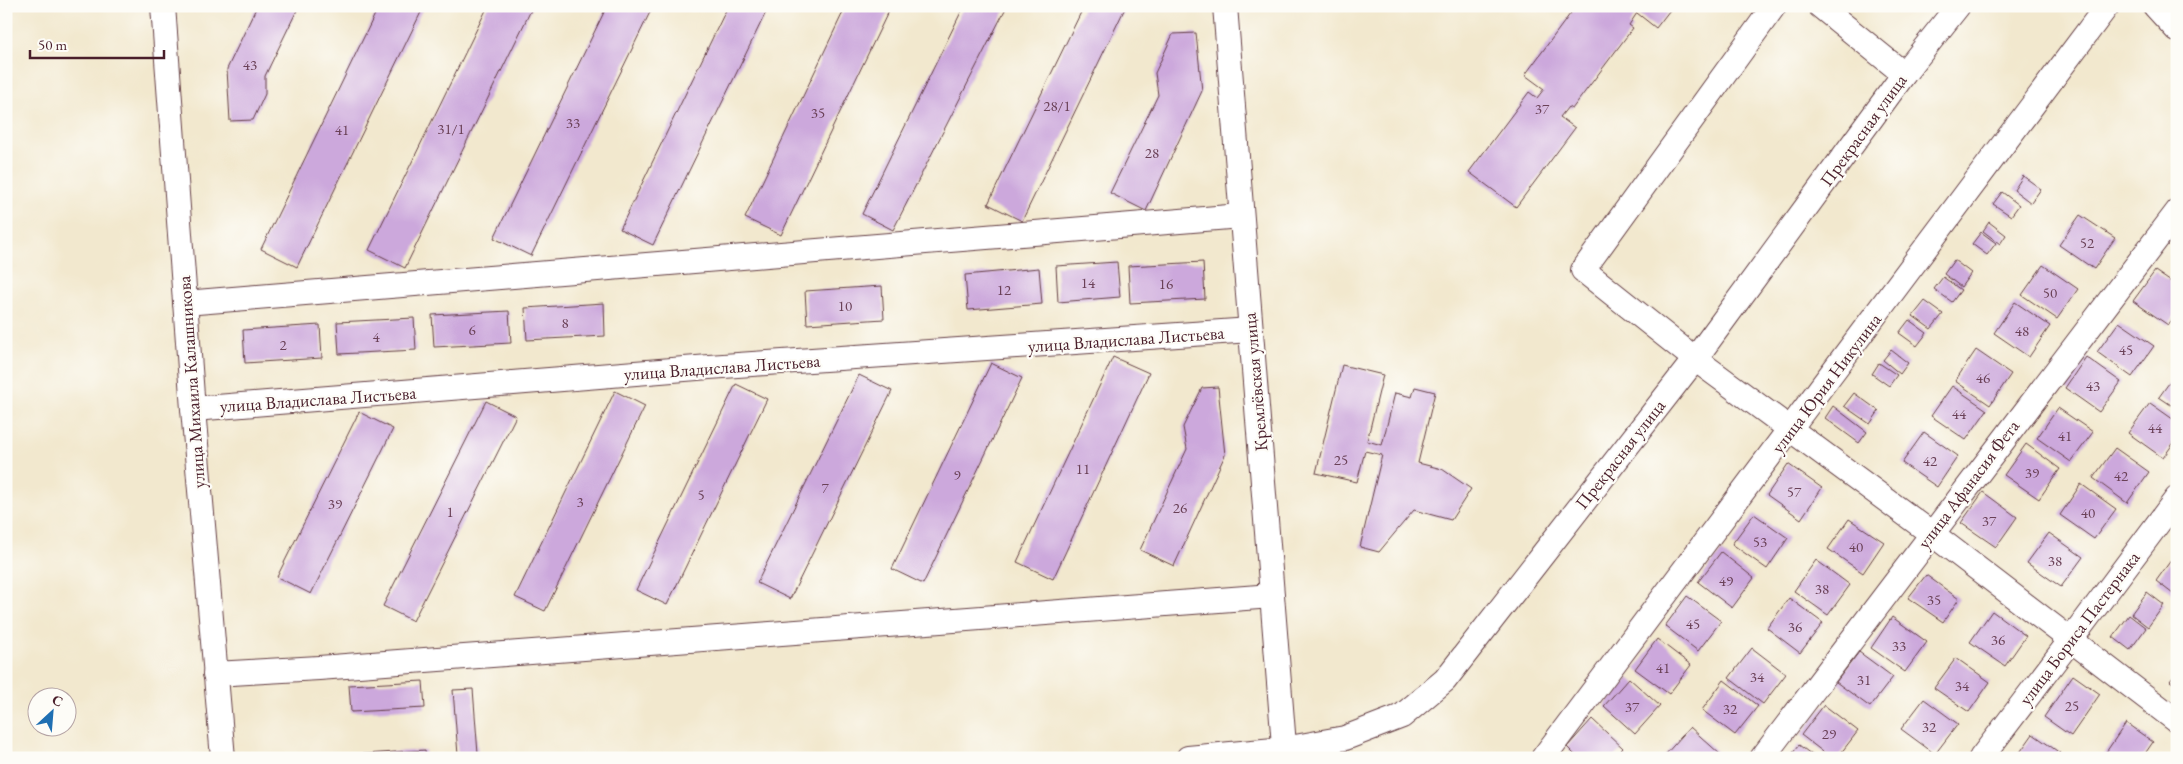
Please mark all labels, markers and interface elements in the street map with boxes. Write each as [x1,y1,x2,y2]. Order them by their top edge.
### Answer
scale bar [30,28,164,60]
text: 50 m [38,35,67,54]
house number: 43 [243,55,257,74]
street label: Прекрасная улица [1815,69,1912,191]
house number: 28/1 [1043,96,1071,115]
house number: 37 [1535,99,1550,118]
house number: 35 [811,103,825,122]
house number: 33 [566,113,580,132]
house number: 31/1 [437,119,465,138]
house number: 41 [335,120,349,139]
house number: 28 [1145,143,1159,162]
house number: 52 [2080,233,2095,252]
house number: 14 [1081,273,1096,292]
street label: улица Михаила Калашникова [172,274,210,489]
house number: 16 [1159,274,1173,293]
house number: 12 [997,280,1012,299]
house number: 50 [2043,283,2057,302]
house number: 10 [838,296,852,315]
street label: улица Юрия Никулина [1766,308,1887,458]
street label: Кремлёвская улица [1237,311,1273,452]
house number: 8 [561,313,569,332]
house number: 6 [468,320,476,339]
street label: улица Владислава Листьева [1027,321,1226,357]
house number: 48 [2015,321,2029,340]
house number: 4 [372,327,380,346]
house number: 2 [279,335,287,354]
house number: 45 [2119,340,2133,359]
street label: улица Владислава Листьева [623,349,822,385]
house number: 46 [1976,368,1990,387]
house number: 43 [2086,376,2100,395]
street label: улица Владислава Листьева [219,381,418,417]
street label: Прекрасная улица [1570,394,1671,514]
house number: 44 [1952,404,1967,423]
street label: улица Афанасия Фета [1912,414,2024,553]
house number: 44 [2148,418,2163,437]
house number: 41 [2058,426,2072,445]
house number: 25 [1334,450,1348,469]
house number: 42 [1923,451,1938,470]
house number: 11 [1076,459,1090,478]
house number: 39 [2025,463,2039,482]
house number: 9 [953,465,961,484]
house number: 42 [2114,466,2129,485]
house number: 7 [821,478,829,497]
house number: 57 [1787,482,1802,501]
house number: 5 [697,485,705,504]
house number: 3 [576,492,584,511]
house number: 39 [328,494,342,513]
house number: 26 [1173,498,1187,517]
house number: 1 [446,502,454,521]
house number: 40 [2081,503,2095,522]
house number: 37 [1982,511,1997,530]
house number: 53 [1753,532,1767,551]
house number: 40 [1849,537,1863,556]
street label: улица Бориса Пастернака [2014,546,2145,710]
house number: 38 [2048,551,2062,570]
house number: 49 [1719,571,1733,590]
house number: 38 [1815,579,1829,598]
house number: 35 [1927,590,1941,609]
house number: 45 [1686,614,1700,633]
house number: 36 [1788,617,1802,636]
house number: 36 [1991,630,2005,649]
house number: 33 [1892,636,1906,655]
house number: 41 [1656,658,1670,677]
house number: 34 [1750,667,1765,686]
house number: 31 [1857,670,1871,689]
house number: 34 [1955,676,1970,695]
north arrow [28,686,78,736]
text: С [49,690,66,711]
house number: 25 [2065,696,2079,715]
house number: 37 [1625,697,1640,716]
house number: 32 [1723,699,1738,718]
house number: 32 [1922,717,1937,736]
house number: 29 [1822,724,1836,743]

